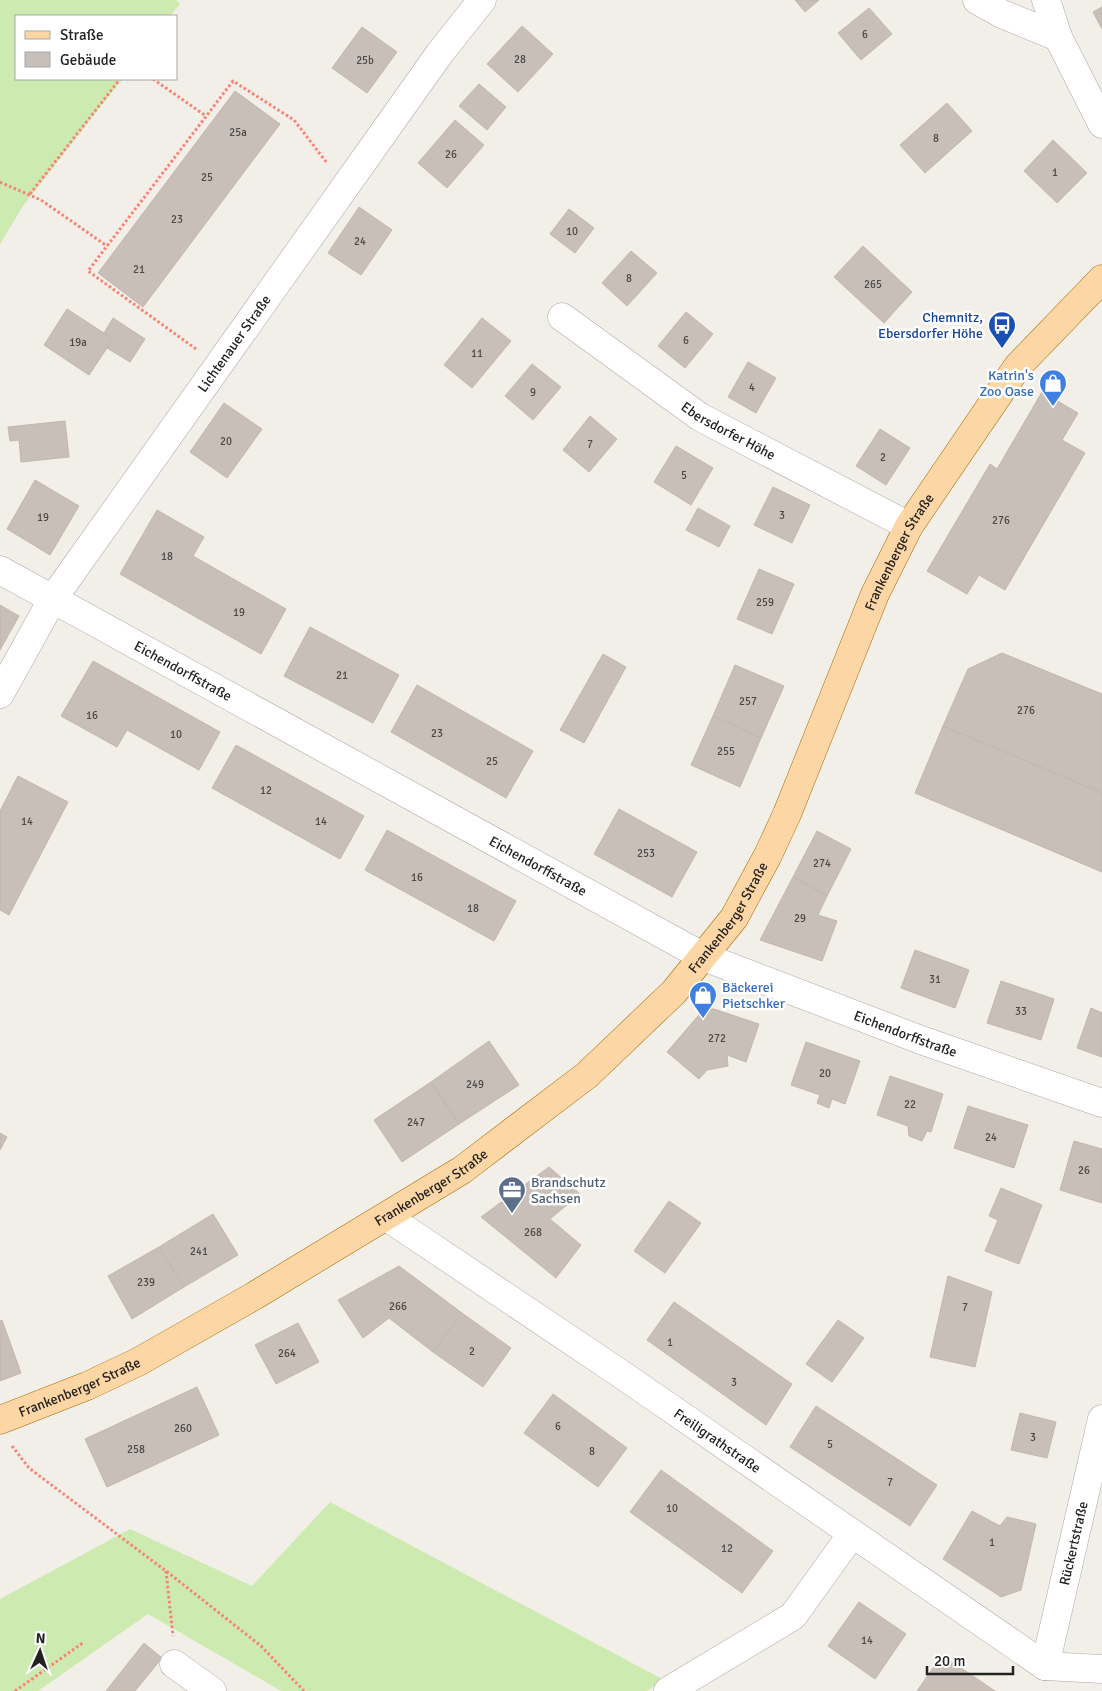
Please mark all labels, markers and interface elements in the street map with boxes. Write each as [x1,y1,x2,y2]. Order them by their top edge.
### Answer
legend [15,15,178,80]
text: Straße [60,26,104,44]
house number: 6 [862,28,868,41]
text: Gebäude [60,51,116,69]
house number: 28 [514,53,526,66]
house number: 25b [356,54,374,67]
house number: 25a [229,126,247,139]
house number: 8 [933,132,939,145]
house number: 26 [445,148,457,161]
house number: 1 [1052,166,1058,179]
house number: 25 [201,171,213,184]
house number: 23 [171,213,183,226]
house number: 10 [566,225,578,238]
house number: 24 [354,235,366,248]
house number: 21 [133,263,145,276]
house number: 8 [626,272,632,285]
house number: 265 [864,278,882,291]
street label: Lichtenauer Straße [194,292,275,396]
place label: Chemnitz, Ebersdorfer Höhe [878,309,983,342]
bus stop icon: Chemnitz, Ebersdorfer Höhe [987,310,1017,349]
house number: 6 [683,334,689,347]
house number: 19a [69,336,87,349]
house number: 11 [471,347,483,360]
place label: Katrin's Zoo Oase [980,367,1034,400]
shop icon: Katrin's Zoo Oase [1038,368,1068,407]
house number: 4 [749,381,755,394]
house number: 9 [530,386,536,399]
street label: Ebersdorfer Höhe [678,398,778,464]
house number: 20 [220,435,232,448]
house number: 7 [587,438,593,451]
house number: 2 [880,451,886,464]
house number: 5 [681,469,687,482]
street label: Frankenberger Straße [861,490,938,613]
house number: 3 [779,509,785,522]
house number: 19 [37,511,49,524]
house number: 276 [992,514,1010,527]
house number: 18 [161,550,173,563]
house number: 259 [756,596,774,609]
house number: 19 [233,606,245,619]
street label: Eichendorffstraße [131,637,235,705]
house number: 21 [336,669,348,682]
house number: 257 [739,695,757,708]
house number: 276 [1017,704,1035,717]
house number: 16 [86,709,98,722]
house number: 23 [431,727,443,740]
house number: 10 [170,728,182,741]
house number: 255 [717,745,735,758]
house number: 25 [486,755,498,768]
house number: 12 [260,784,272,797]
house number: 14 [21,815,33,828]
house number: 14 [315,815,327,828]
street label: Eichendorffstraße [486,833,590,900]
house number: 253 [637,847,655,860]
house number: 274 [813,857,831,870]
street label: Frankenberger Straße [685,859,772,977]
house number: 16 [411,871,423,884]
house number: 18 [467,902,479,915]
house number: 29 [794,912,806,925]
house number: 31 [929,973,941,986]
place label: Bäckerei Pietschker [722,979,786,1012]
shop icon: Bäckerei Pietschker [688,980,718,1019]
house number: 33 [1015,1005,1027,1018]
street label: Eichendorffstraße [851,1007,959,1061]
house number: 272 [708,1032,726,1045]
house number: 20 [819,1067,831,1080]
house number: 249 [466,1078,484,1091]
house number: 22 [904,1098,916,1111]
house number: 247 [407,1116,425,1129]
house number: 24 [985,1131,997,1144]
street label: Frankenberger Straße [372,1145,491,1230]
house number: 26 [1078,1164,1090,1177]
place label: Brandschutz Sachsen [531,1174,606,1207]
office icon: Brandschutz Sachsen [497,1175,527,1214]
house number: 268 [524,1226,542,1239]
house number: 241 [190,1245,208,1258]
house number: 239 [137,1276,155,1289]
house number: 266 [389,1300,407,1313]
house number: 7 [962,1301,968,1314]
house number: 1 [667,1336,673,1349]
house number: 2 [469,1345,475,1358]
house number: 264 [278,1347,296,1360]
street label: Frankenberger Straße [16,1354,143,1421]
house number: 3 [731,1376,737,1389]
street label: Freiligrathstraße [671,1405,764,1477]
house number: 6 [555,1420,561,1433]
house number: 260 [174,1422,192,1435]
house number: 3 [1030,1431,1036,1444]
house number: 5 [827,1438,833,1451]
house number: 258 [127,1443,145,1456]
house number: 8 [589,1445,595,1458]
house number: 7 [887,1476,893,1489]
street label: Rückertstraße [1056,1500,1092,1587]
house number: 10 [666,1502,678,1515]
house number: 1 [989,1536,995,1549]
house number: 12 [721,1542,733,1555]
north arrow [15,1626,65,1676]
text: N [35,1630,46,1647]
house number: 14 [861,1634,873,1647]
scale bar [927,1644,1013,1676]
text: 20 m [934,1652,965,1670]

